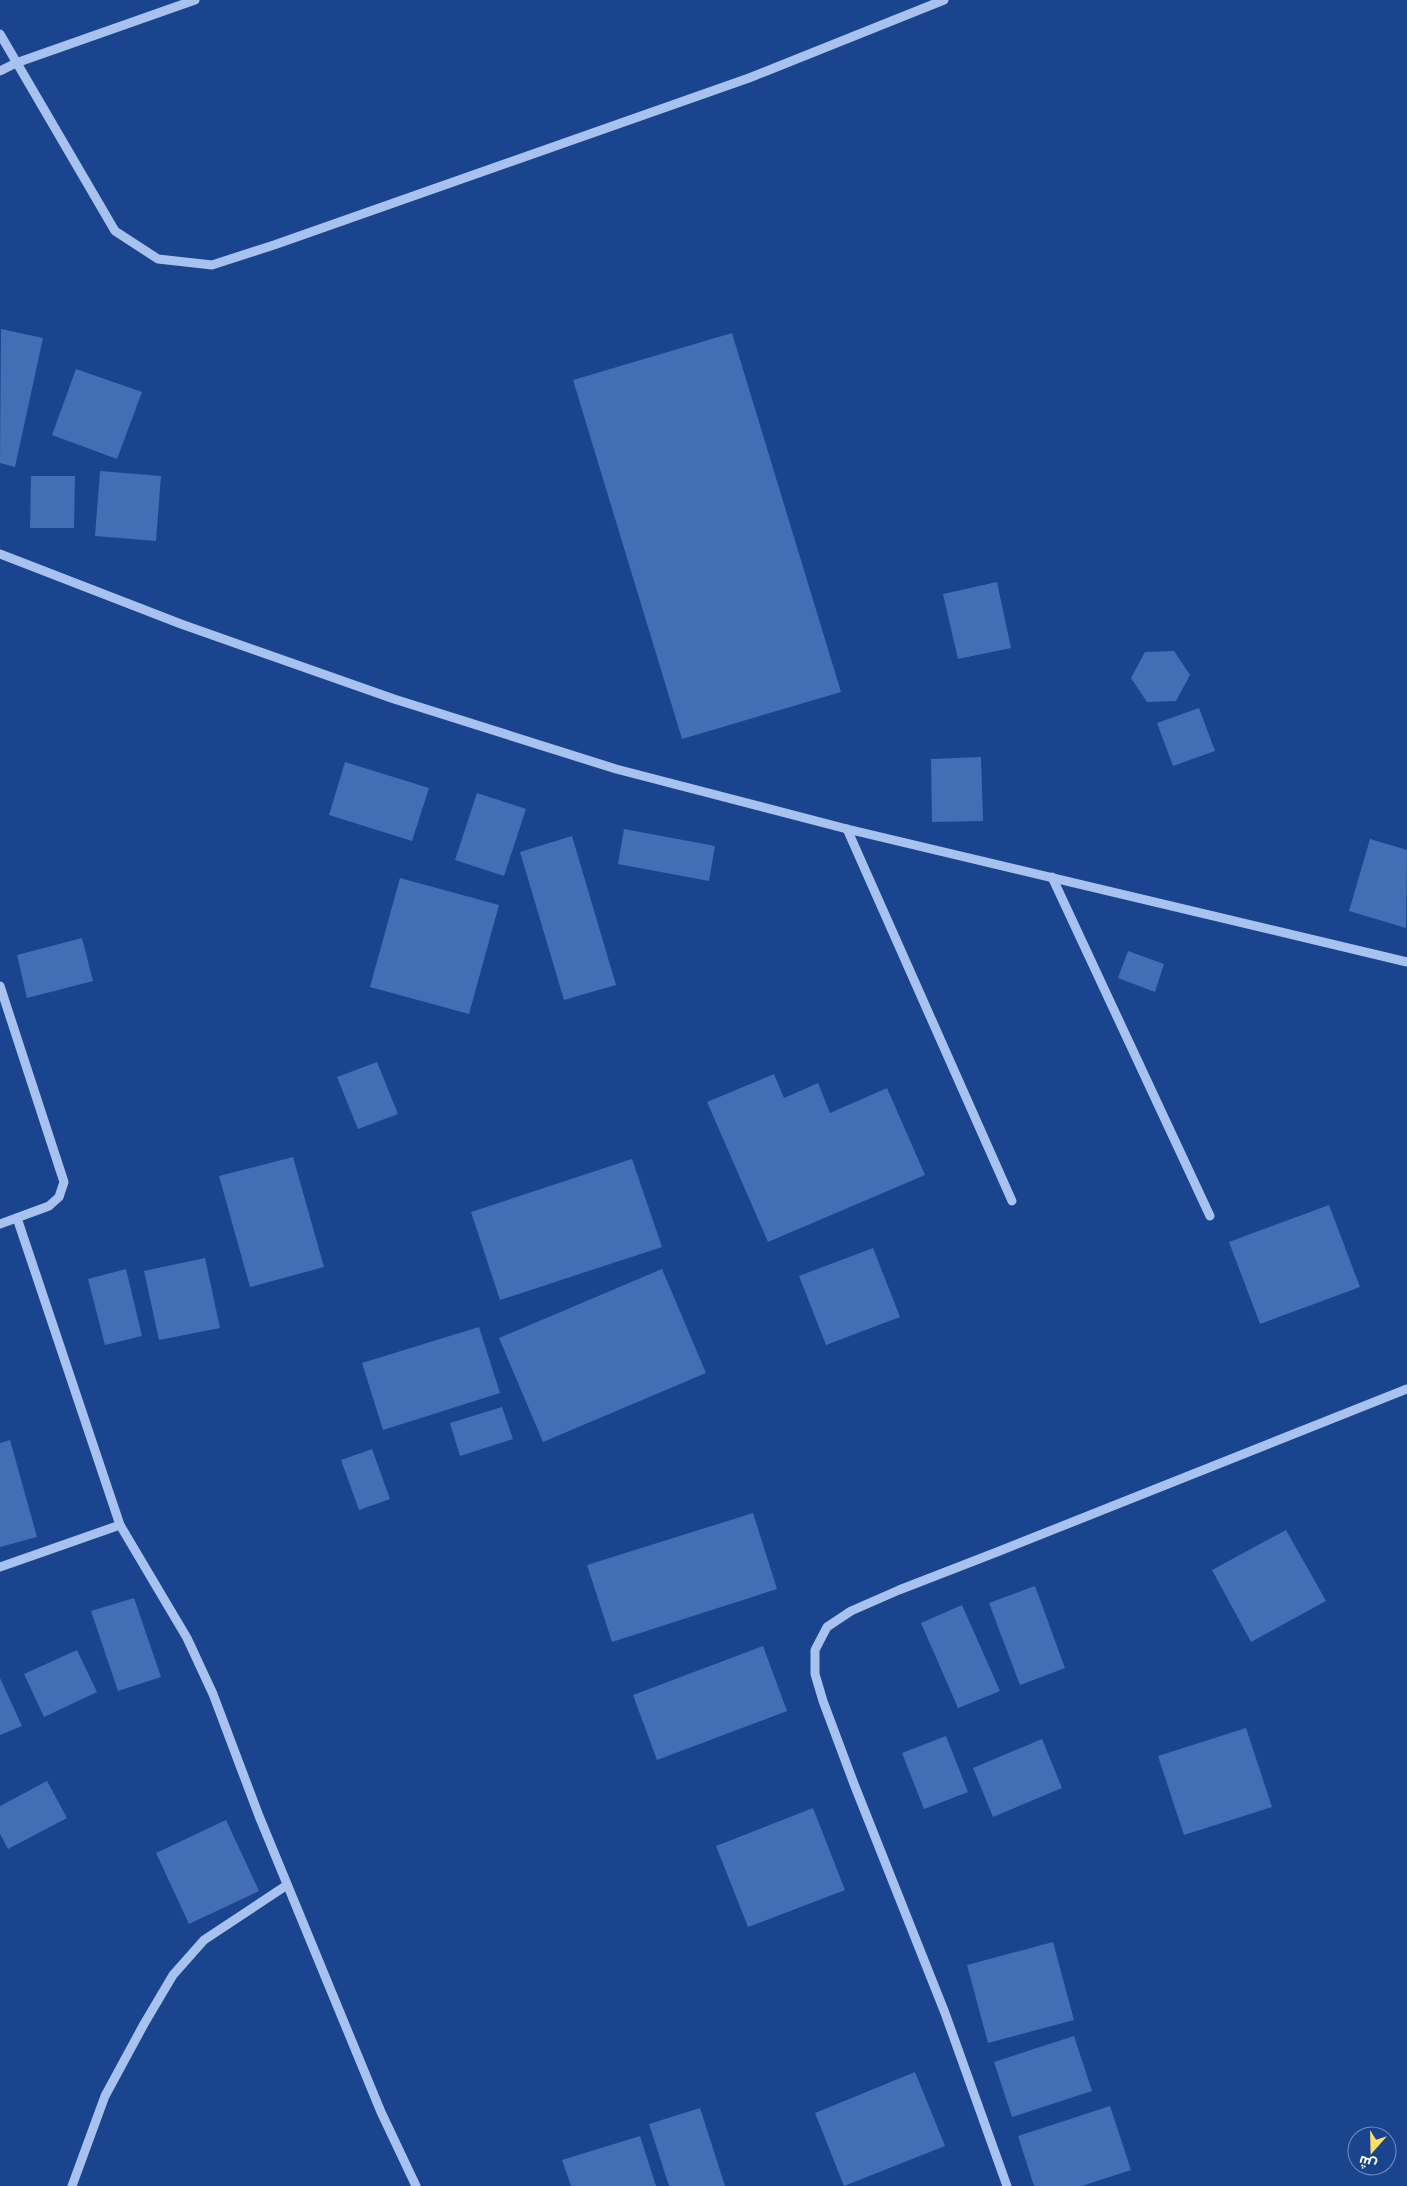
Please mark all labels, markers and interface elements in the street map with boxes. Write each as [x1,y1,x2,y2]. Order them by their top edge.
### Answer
north arrow [1347,2126,1397,2176]
text: ش [1356,2152,1379,2174]

